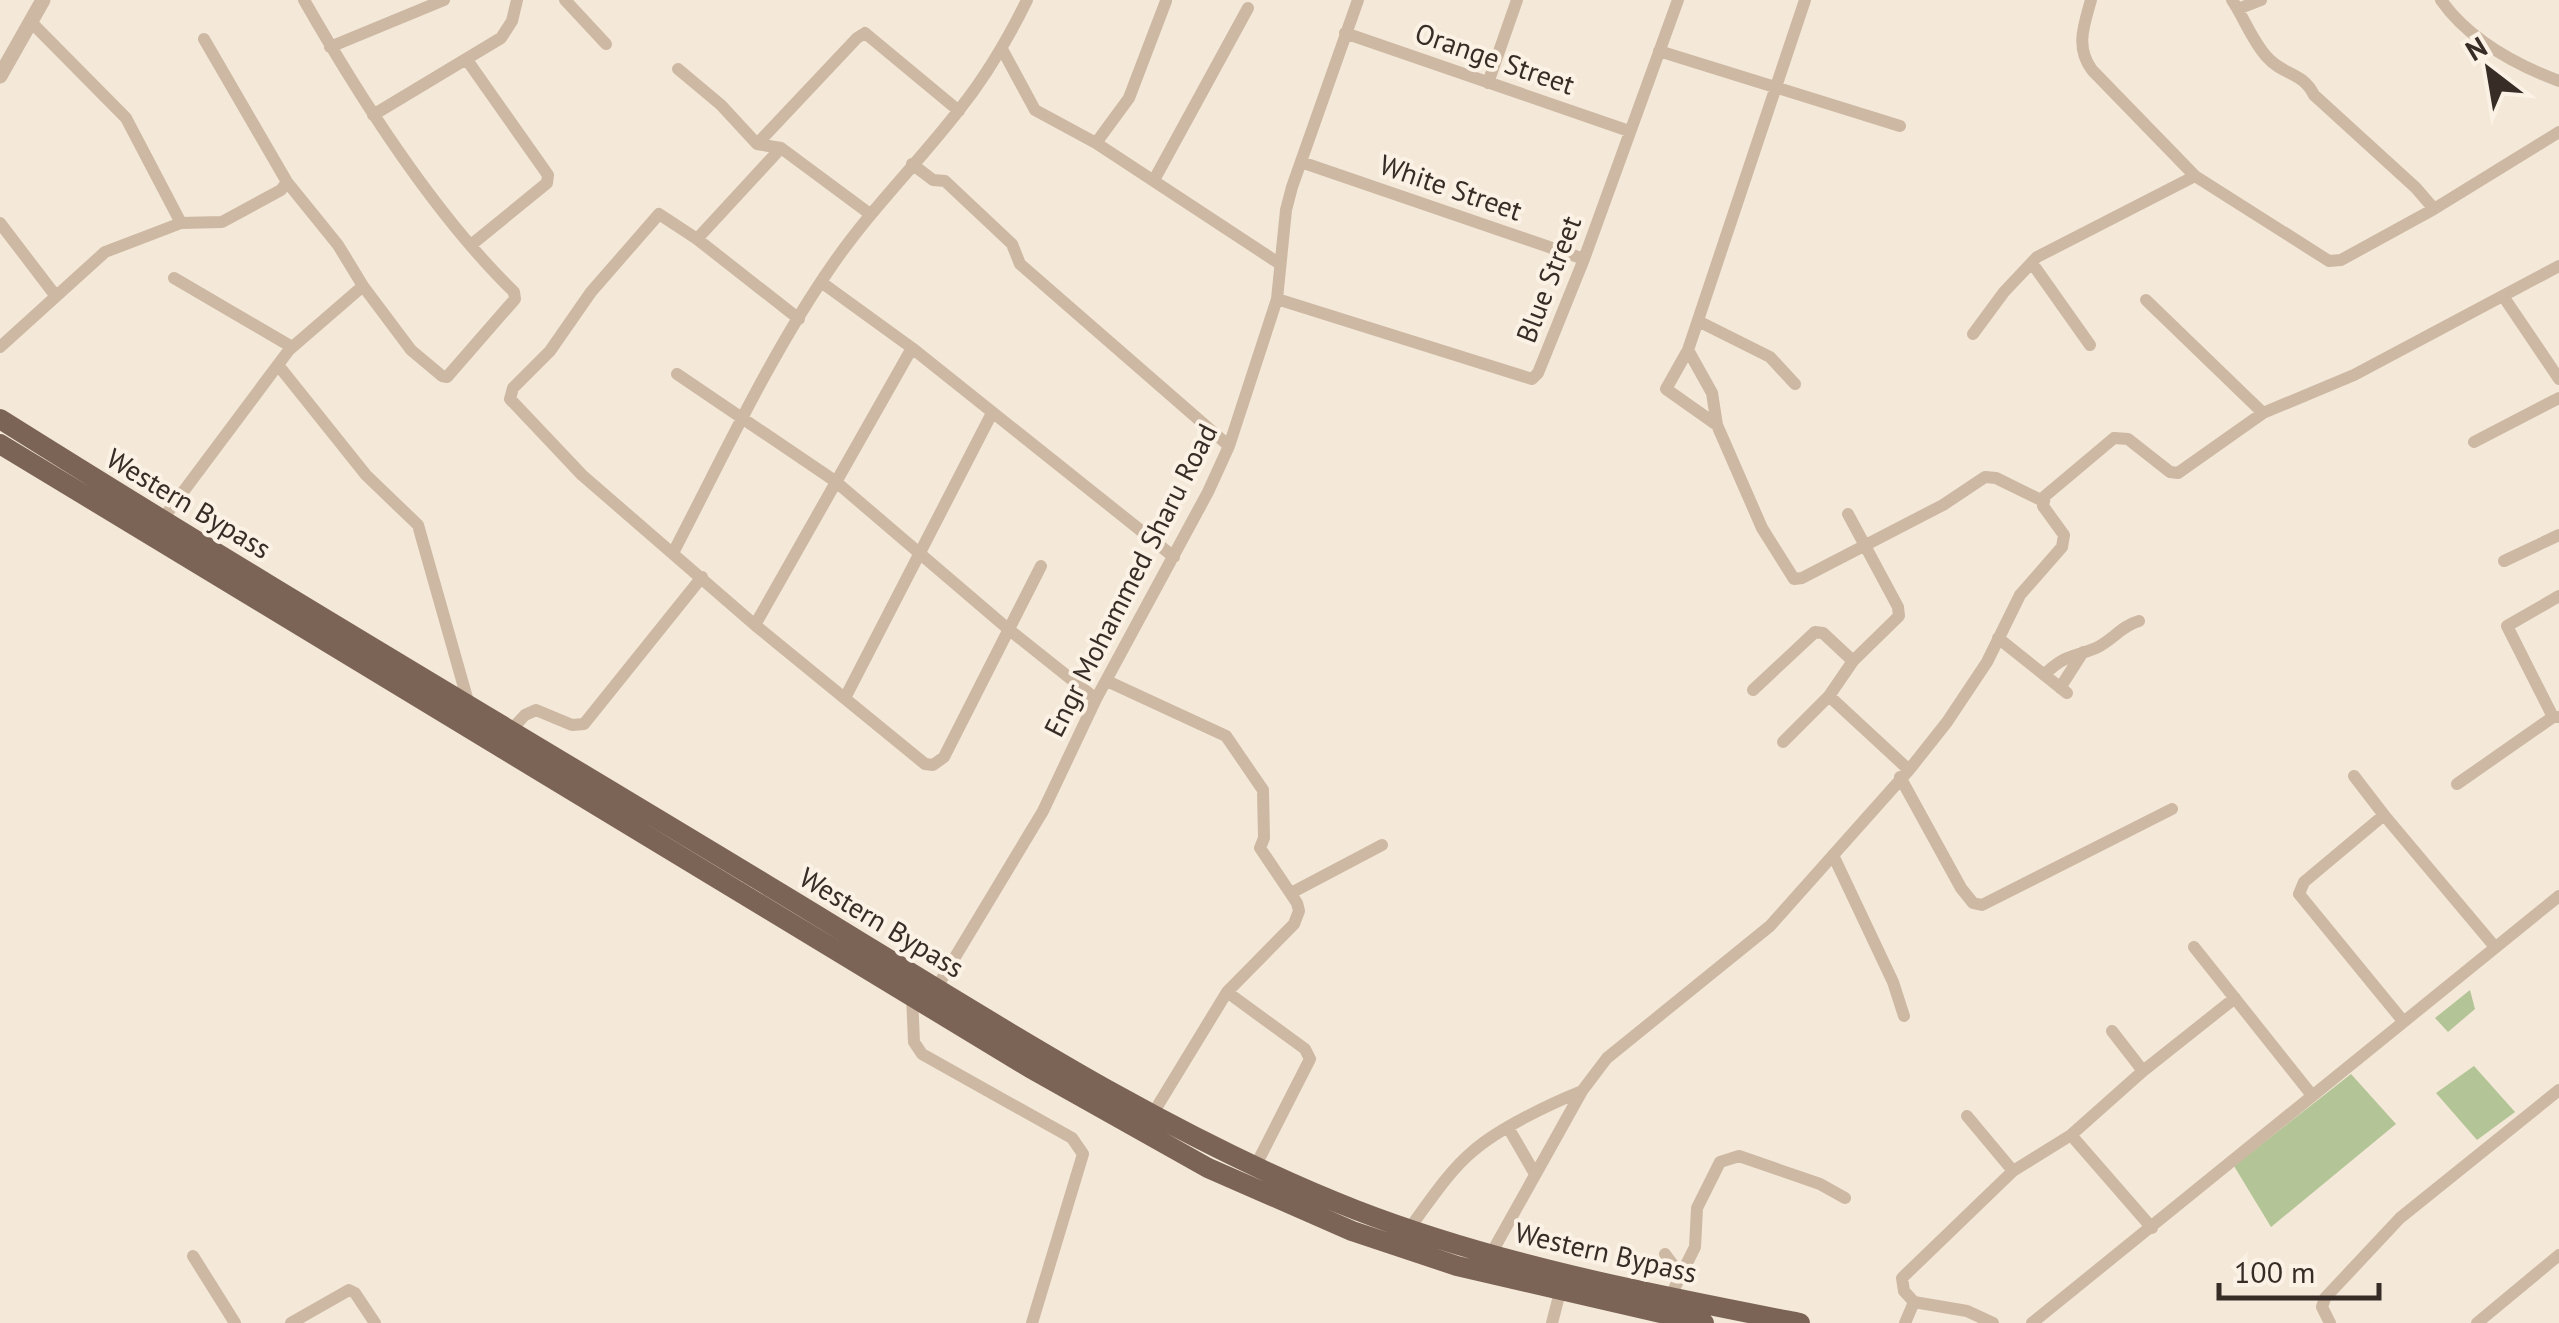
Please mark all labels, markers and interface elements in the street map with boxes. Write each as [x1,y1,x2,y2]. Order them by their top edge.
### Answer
street label: Orange Street [1410,13,1580,103]
north arrow [2439,20,2539,120]
text: N [2458,28,2493,69]
street label: White Street [1375,145,1528,229]
street label: Blue Street [1507,210,1589,348]
street label: Engr Mohammed Sharu Road [1035,417,1225,743]
street label: Western Bypass [100,439,278,567]
street label: Western Bypass [793,858,971,986]
street label: Western Bypass [1511,1213,1701,1291]
scale bar [2219,1238,2379,1300]
text: 100 m [2234,1252,2315,1291]

